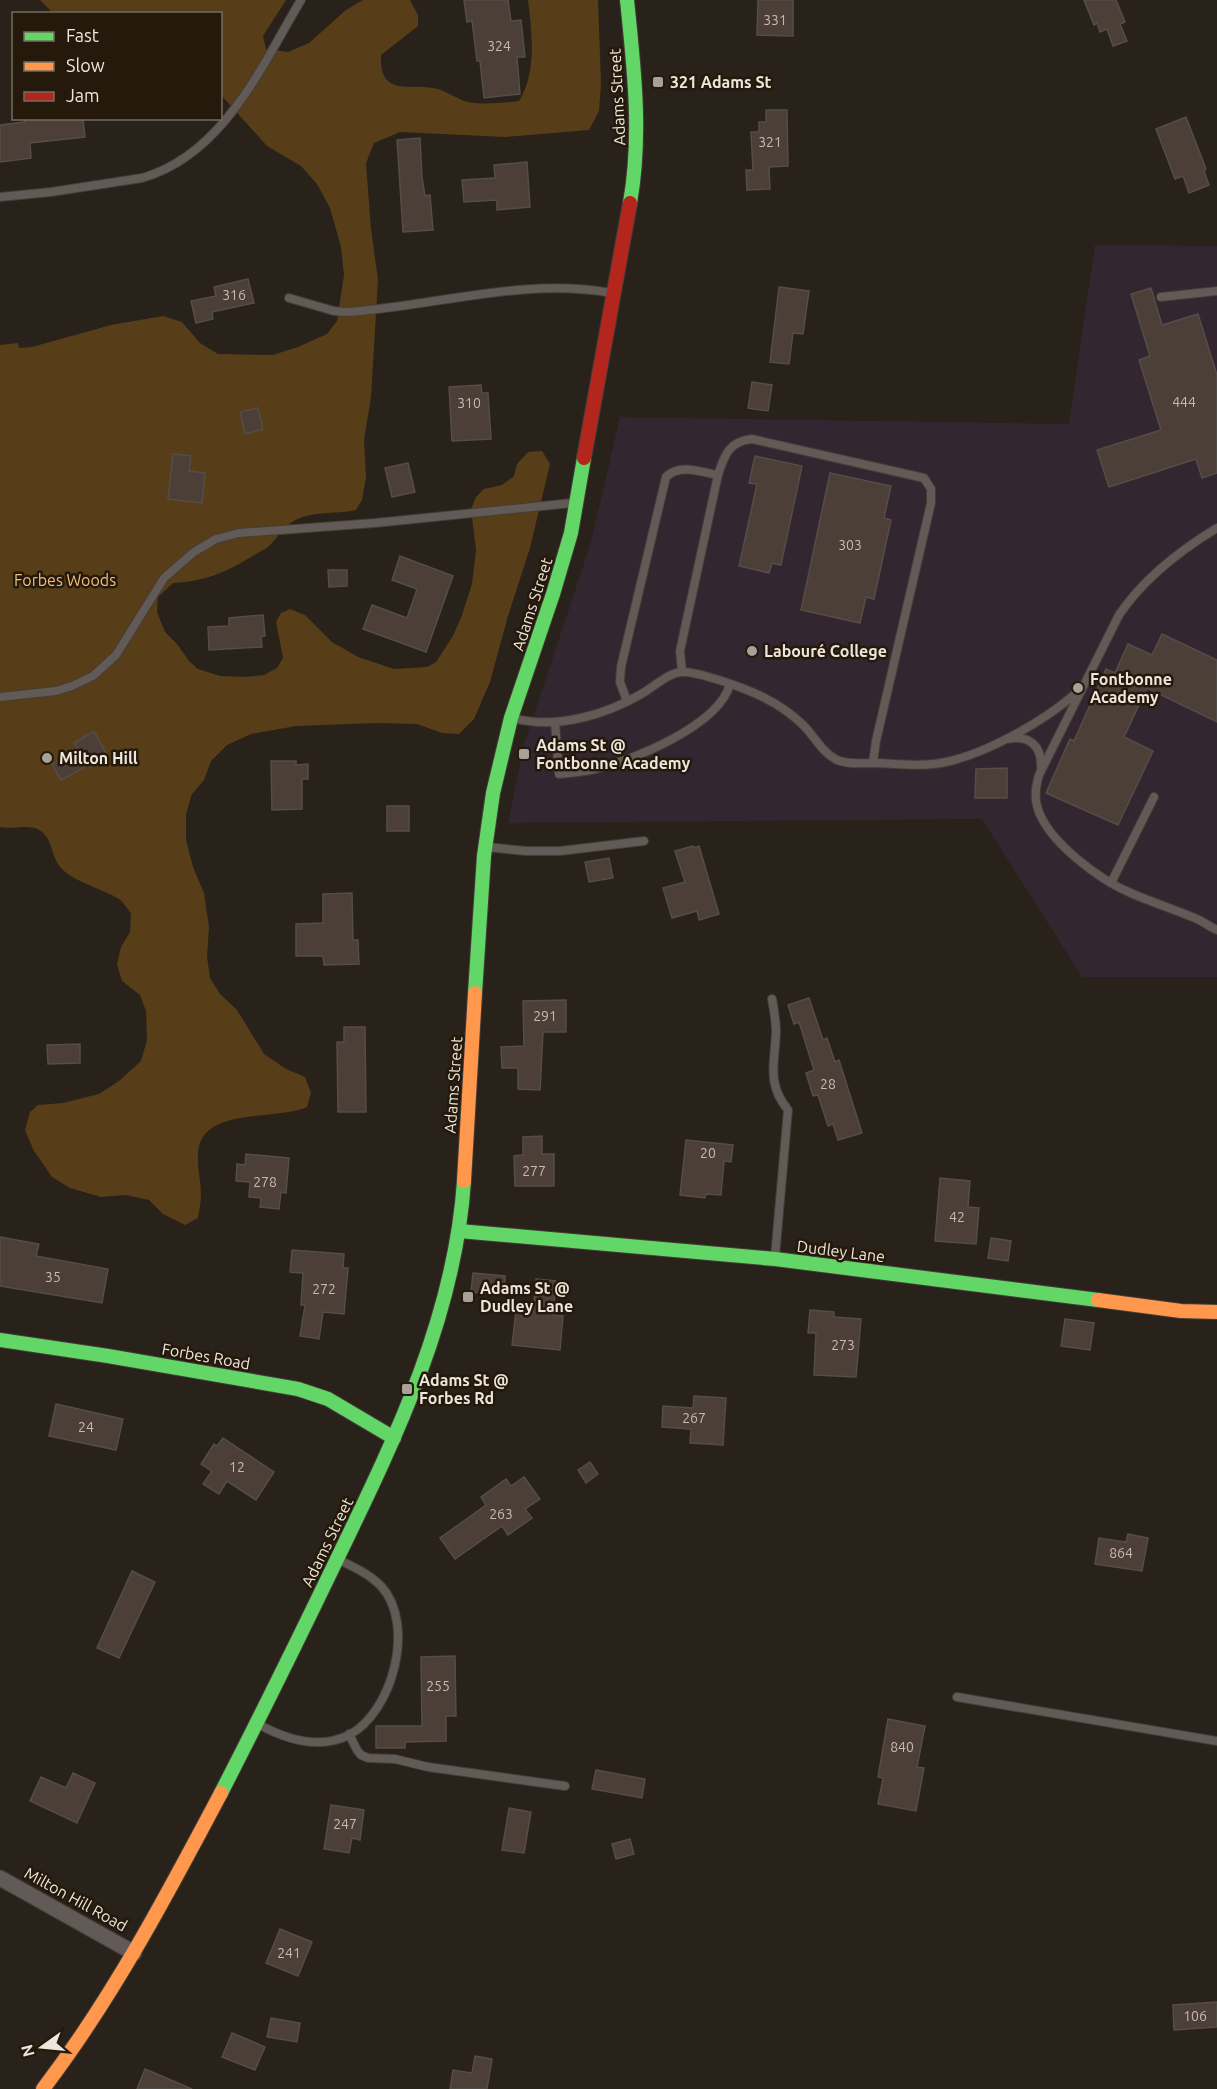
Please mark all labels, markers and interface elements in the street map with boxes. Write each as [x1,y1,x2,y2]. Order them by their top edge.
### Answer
legend [12,12,222,120]
house number: 331 [763,12,787,28]
text: Fast [66,25,99,45]
house number: 324 [487,38,511,54]
street label: Adams Street [605,47,629,146]
text: Slow [66,55,105,75]
place label: 321 Adams St [670,73,771,91]
marker: 321 Adams St [651,75,665,89]
text: Jam [66,85,100,105]
house number: 321 [758,134,782,150]
house number: 316 [222,287,246,303]
house number: 444 [1172,394,1196,410]
house number: 310 [457,395,481,411]
house number: 303 [838,537,862,553]
street label: Adams Street [508,554,556,653]
park label: Forbes Woods [14,571,116,589]
place label: Labouré College [764,642,887,660]
marker: Labouré College [745,644,759,658]
place label: Fontbonne Academy [1090,670,1172,706]
marker: Fontbonne Academy [1071,681,1085,695]
place label: Adams St @ Fontbonne Academy [536,736,691,772]
marker: Adams St @ Fontbonne Academy [517,747,531,761]
place label: Milton Hill [59,749,138,767]
marker: Milton Hill [40,751,54,765]
house number: 291 [533,1008,557,1024]
street label: Adams Street [441,1035,465,1134]
house number: 28 [820,1076,836,1092]
house number: 20 [700,1145,716,1161]
house number: 277 [522,1163,546,1179]
house number: 278 [253,1174,277,1190]
house number: 42 [949,1209,965,1225]
street label: Dudley Lane [796,1237,886,1265]
house number: 35 [45,1269,61,1285]
place label: Adams St @ Dudley Lane [480,1279,573,1315]
house number: 272 [312,1281,336,1297]
marker: Adams St @ Dudley Lane [461,1290,475,1304]
house number: 273 [831,1337,855,1353]
street label: Forbes Road [160,1339,252,1373]
place label: Adams St @ Forbes Rd [419,1371,509,1407]
marker: Adams St @ Forbes Rd [400,1382,414,1396]
house number: 267 [682,1410,706,1426]
house number: 24 [78,1419,94,1435]
house number: 12 [229,1459,245,1475]
street label: Adams Street [298,1494,357,1590]
house number: 263 [489,1506,513,1522]
house number: 864 [1109,1545,1133,1561]
house number: 255 [426,1678,450,1694]
house number: 840 [890,1739,914,1755]
house number: 247 [333,1816,357,1832]
street label: Milton Hill Road [22,1863,130,1935]
house number: 241 [277,1945,301,1961]
house number: 106 [1183,2008,1207,2024]
north arrow [12,2017,72,2077]
text: N [17,2043,38,2059]

